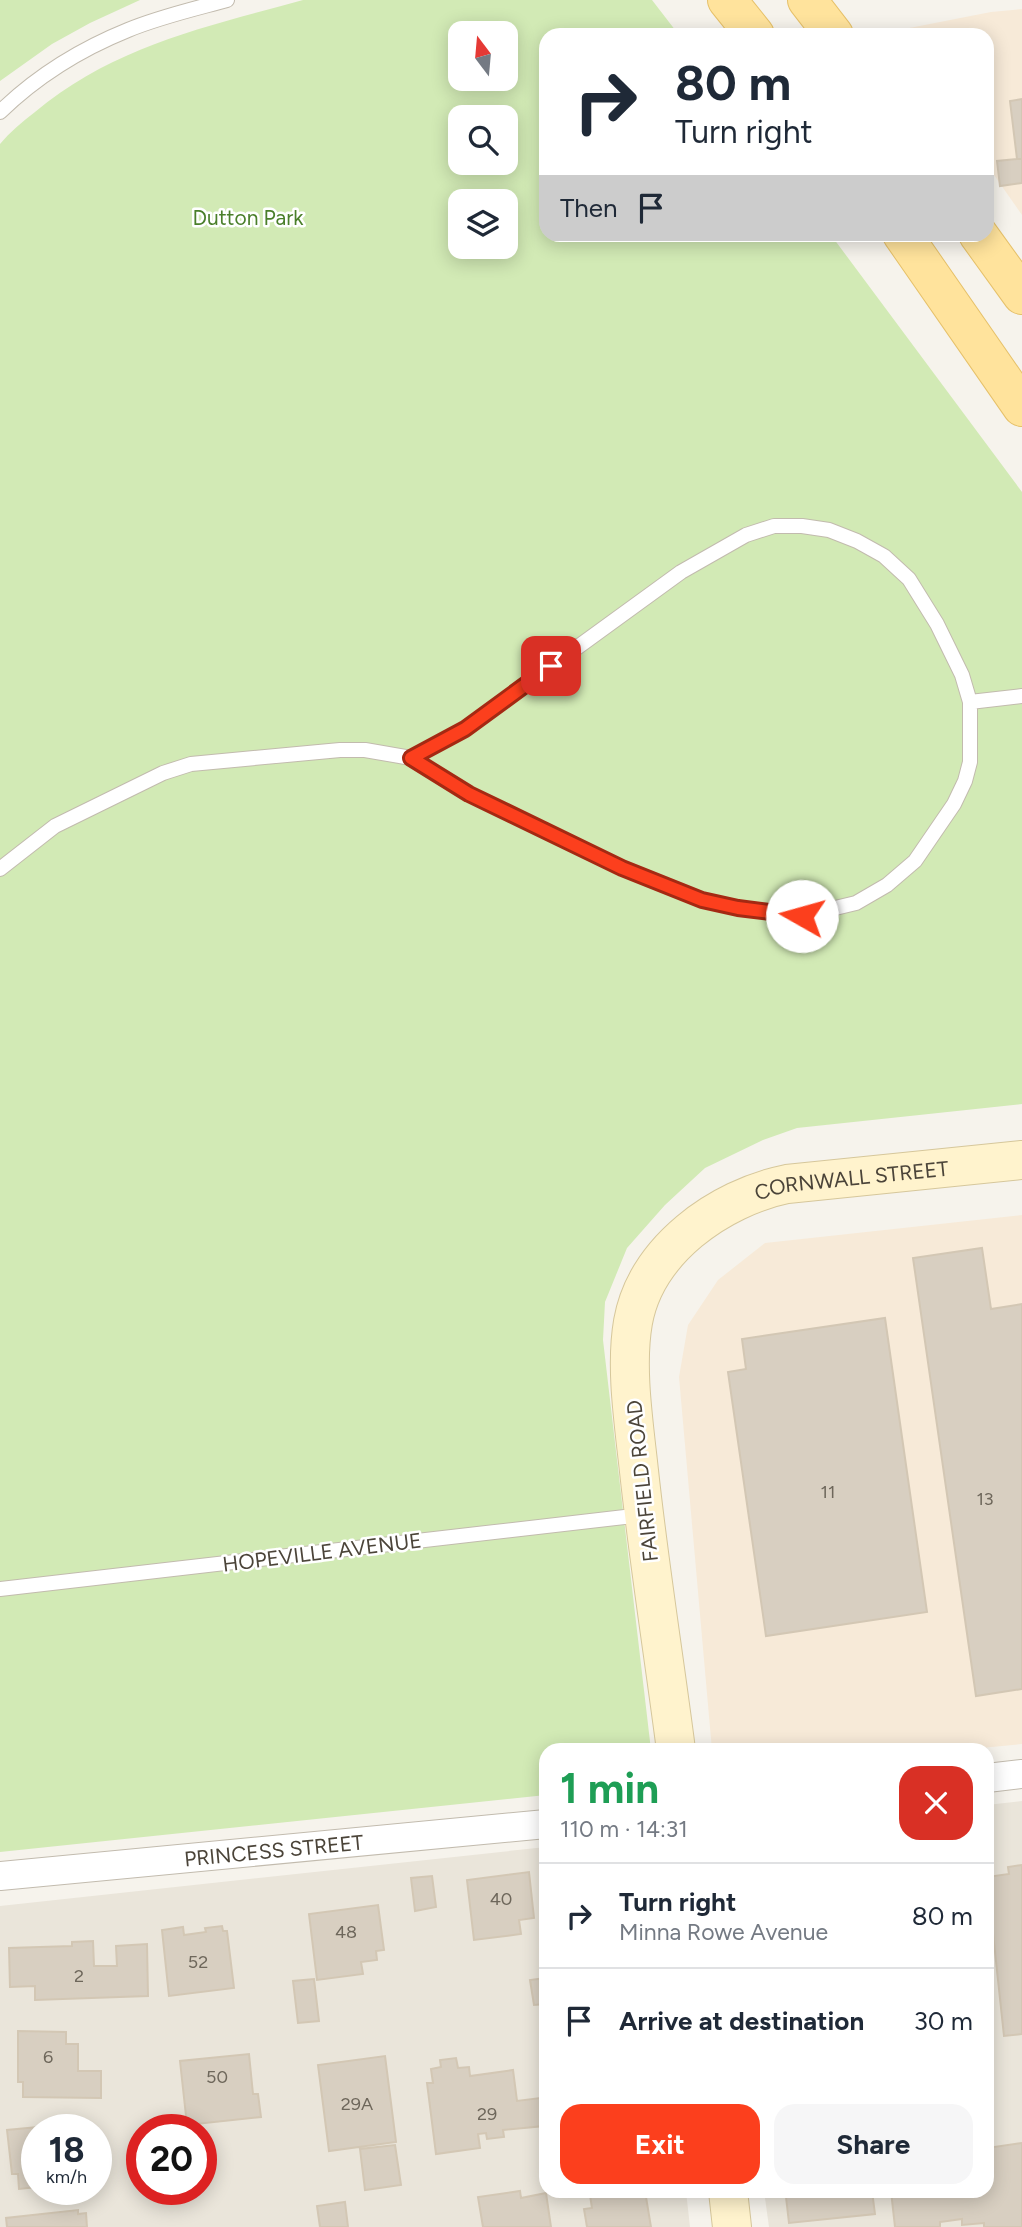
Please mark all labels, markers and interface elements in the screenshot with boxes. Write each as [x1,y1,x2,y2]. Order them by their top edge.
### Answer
north arrow [448,21,518,91]
map controls [448,21,518,259]
text: 80 m [675,53,791,112]
icon: right [560,56,651,147]
button: search [448,105,518,175]
text: Turn right [675,113,813,151]
button: layers [448,189,518,259]
icon: arrive [632,189,670,227]
text: Then [560,192,618,224]
park label: Dutton Park [192,205,304,230]
pin [521,636,581,696]
icon: arrive [532,647,570,685]
position arrow [765,879,839,953]
street label: CORNWALL STREET [751,1155,950,1205]
street label: FAIRFIELD ROAD [621,1399,663,1563]
house number: 11 [821,1481,835,1503]
house number: 13 [976,1488,994,1510]
street label: HOPEVILLE AVENUE [221,1527,423,1577]
text: 1 min [560,1763,659,1814]
button: close [899,1766,973,1840]
text: 110 m · 14:31 [560,1815,688,1843]
street label: PRINCESS STREET [183,1829,365,1871]
text: Turn right [619,1886,736,1918]
house number: 40 [490,1888,512,1910]
icon: right [560,1897,598,1935]
text: 80 m [912,1900,973,1932]
text: Minna Rowe Avenue [619,1918,828,1946]
house number: 48 [335,1921,357,1943]
house number: 52 [188,1951,208,1973]
house number: 2 [74,1965,84,1987]
icon: arrive [560,2002,598,2040]
text: Arrive at destination [619,2005,864,2037]
text: 30 m [914,2005,973,2037]
house number: 6 [43,2046,53,2068]
house number: 50 [206,2066,228,2088]
house number: 29A [341,2093,373,2115]
house number: 29 [477,2103,497,2125]
button: Exit [560,2104,760,2184]
button: Share [774,2104,973,2184]
speed limit sign: 20 [126,2114,217,2205]
text: 18 [48,2129,85,2171]
text: km/h [46,2166,87,2188]

